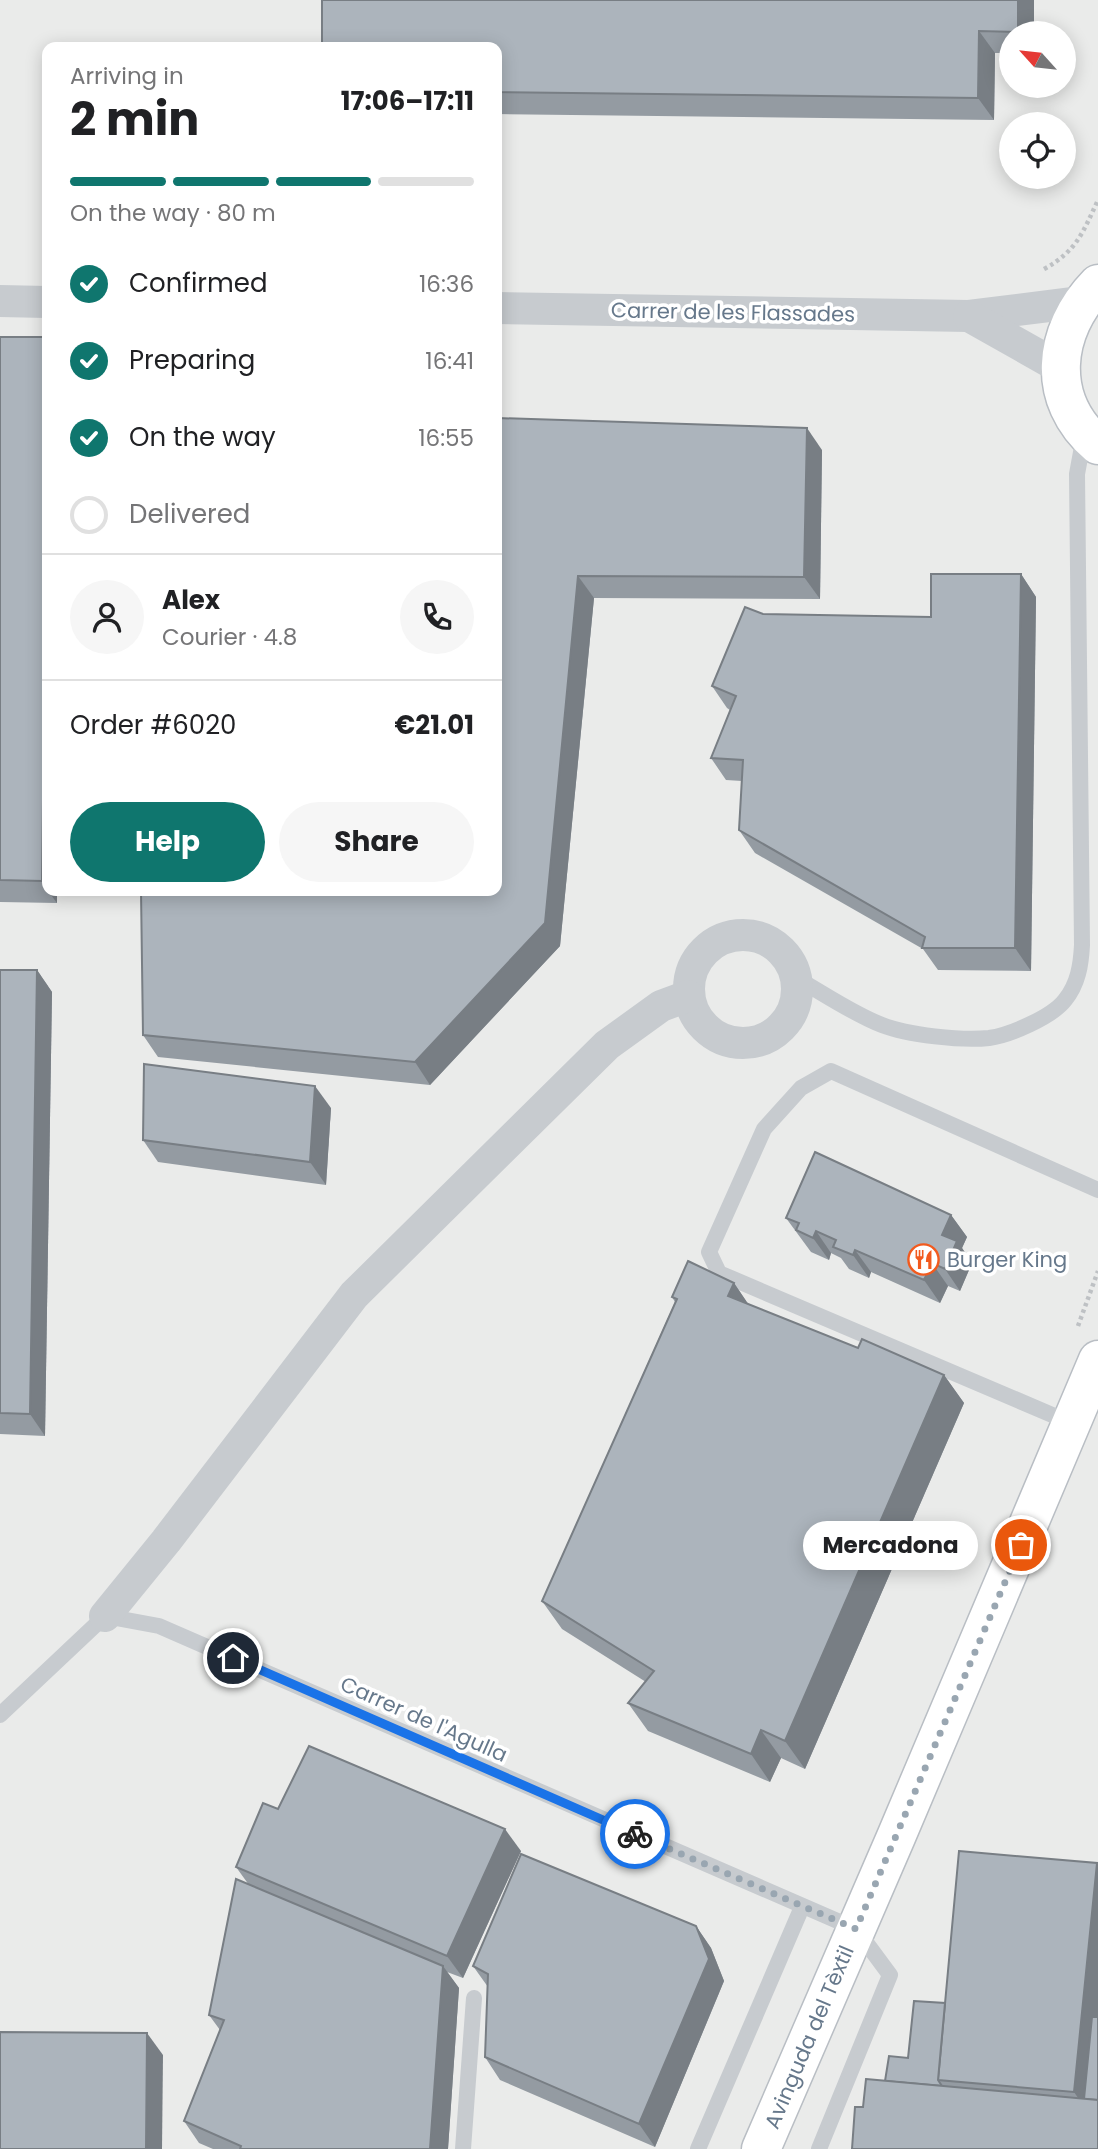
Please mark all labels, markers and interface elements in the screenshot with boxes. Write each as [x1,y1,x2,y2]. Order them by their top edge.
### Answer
north arrow [999,21,1076,98]
map controls [999,21,1076,189]
text: Arriving in [70,60,184,92]
text: 17:06–17:11 [341,83,474,119]
text: 2 min [70,87,199,151]
button: locate [999,112,1076,189]
text: On the way · 80 m [70,197,276,229]
icon: check [70,265,108,303]
text: Confirmed [129,265,267,301]
text: 16:36 [419,268,474,300]
street label: Carrer de les Flassades [611,295,855,329]
icon: check [70,342,108,380]
text: Preparing [129,342,255,378]
text: 16:41 [425,345,474,377]
icon: check [70,419,108,457]
text: On the way [129,419,276,455]
text: 16:55 [418,422,474,454]
text: Delivered [129,496,250,532]
button: person [70,580,144,654]
button: phone [400,580,474,654]
text: Alex [162,582,220,618]
text: Courier · 4.8 [162,621,297,653]
text: Order #6020 [70,707,236,743]
text: €21.01 [395,707,474,743]
button: Help [70,802,265,882]
button: Share [279,802,474,882]
restaurant icon: Burger King [907,1242,941,1276]
place label: Burger King [947,1245,1067,1274]
pin [991,1515,1051,1575]
callout: Mercadona [804,1520,979,1570]
icon: bag [1002,1526,1040,1564]
text: Mercadona [822,1529,959,1561]
pin [203,1628,263,1688]
icon: home [214,1639,252,1677]
street label: Carrer de l'Agulla [336,1669,512,1769]
courier [600,1799,670,1869]
icon: bike [616,1815,654,1853]
street label: Avinguda del Tèxtil [757,1941,861,2133]

